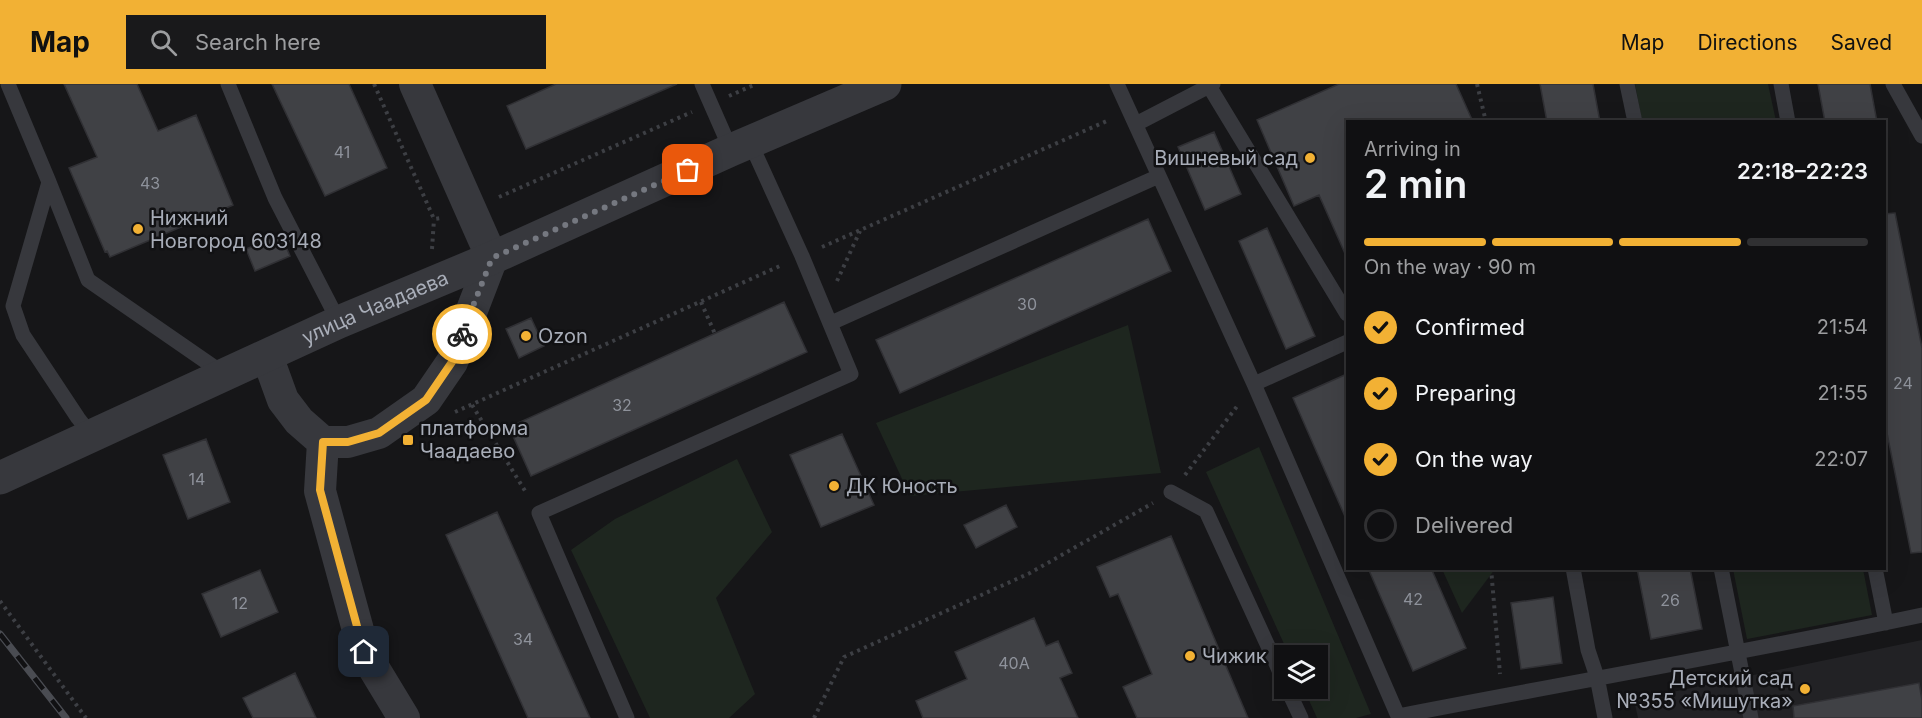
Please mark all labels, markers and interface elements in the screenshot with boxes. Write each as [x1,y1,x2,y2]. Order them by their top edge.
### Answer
search box [126,15,546,69]
text: Map [30,25,90,59]
icon: search [147,26,180,59]
text: Search here [195,29,321,55]
text: Map [1621,30,1664,55]
text: Directions [1697,30,1798,55]
text: Saved [1831,30,1892,55]
text: Arriving in [1364,137,1461,161]
house number: 41 [334,142,350,162]
pin [662,144,713,195]
place label: Вишневый сад [1154,146,1298,170]
marker: Вишневый сад [1303,151,1317,165]
icon: bag [671,153,704,186]
text: 22:18–22:23 [1737,158,1868,184]
text: 2 min [1364,160,1467,207]
house number: 43 [140,173,160,193]
place label: Нижний Новгород 603148 [150,206,322,253]
marker: Нижний Новгород 603148 [131,222,145,236]
text: On the way · 90 m [1364,255,1536,279]
street label: улица Чаадаева [298,266,452,349]
house number: 30 [1017,294,1037,314]
courier [432,304,492,364]
icon: check [1364,311,1397,344]
text: Confirmed [1415,314,1525,340]
text: 21:54 [1817,315,1868,339]
icon: bike [446,318,479,351]
place label: Ozon [538,324,588,348]
marker: Ozon [519,329,533,343]
house number: 24 [1893,373,1913,393]
icon: check [1364,377,1397,410]
text: Preparing [1415,380,1516,406]
text: 21:55 [1818,381,1868,405]
house number: 32 [612,395,632,415]
place label: платформа Чаадаево [420,416,528,463]
marker: платформа Чаадаево [401,433,415,447]
icon: check [1364,443,1397,476]
text: On the way [1415,446,1533,472]
text: 22:07 [1814,447,1868,471]
house number: 14 [189,469,205,489]
place label: ДК Юность [846,474,958,498]
marker: ДК Юность [827,479,841,493]
text: Delivered [1415,512,1513,538]
house number: 42 [1403,589,1423,609]
house number: 26 [1660,590,1680,610]
house number: 12 [232,593,248,613]
pin [338,626,389,677]
house number: 34 [513,629,533,649]
icon: home [347,635,380,668]
place label: Чижик [1202,644,1267,668]
map controls [1274,645,1328,699]
button: layers [1274,645,1328,699]
marker: Чижик [1183,649,1197,663]
house number: 40А [998,653,1030,673]
place label: Детский сад №355 «Мишутка» [1616,666,1793,713]
marker: Детский сад №355 «Мишутка» [1798,682,1812,696]

